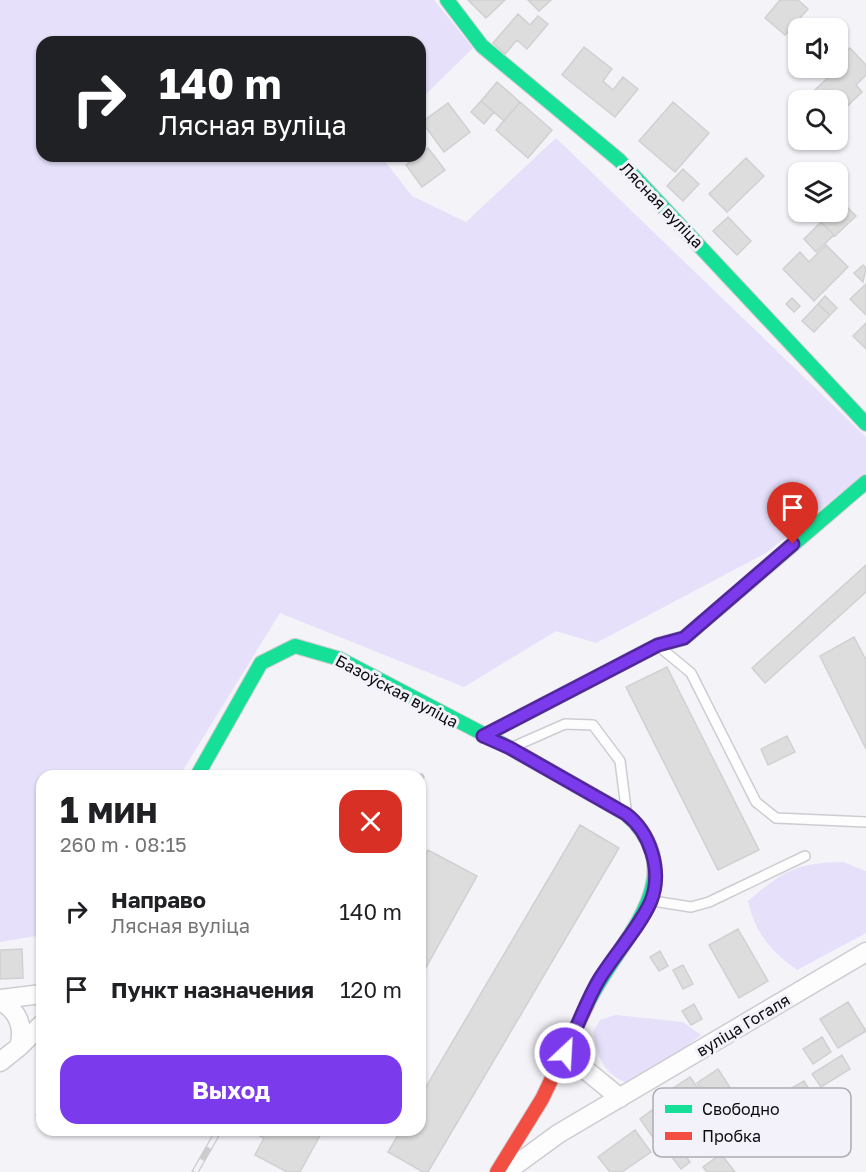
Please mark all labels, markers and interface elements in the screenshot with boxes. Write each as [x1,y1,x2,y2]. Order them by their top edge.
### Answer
map controls [788,18,848,222]
button: sound [788,18,848,78]
text: 140 m [159,58,281,108]
icon: right [60,60,138,138]
button: search [788,90,848,150]
text: Лясная вуліца [159,109,347,141]
street label: Лясная вуліца [616,158,708,252]
button: layers [788,162,848,222]
pin [767,482,818,544]
icon: arrive [776,491,809,524]
street label: Базоўская вуліца [332,650,462,732]
text: 1 мин [60,788,157,831]
button: close [339,790,402,853]
text: 260 m · 08:15 [60,832,187,856]
text: Направо [111,886,206,913]
icon: right [60,895,93,928]
text: 140 m [339,898,402,925]
text: Лясная вуліца [111,913,250,937]
icon: arrive [60,973,93,1006]
text: Пункт назначения [111,976,314,1003]
text: 120 m [340,976,402,1003]
street label: вуліца Гогаля [693,989,793,1061]
position arrow [533,1021,597,1085]
button: Выход [60,1055,402,1124]
legend [653,1088,851,1157]
text: Свободно [702,1099,780,1119]
text: Пробка [702,1126,761,1146]

